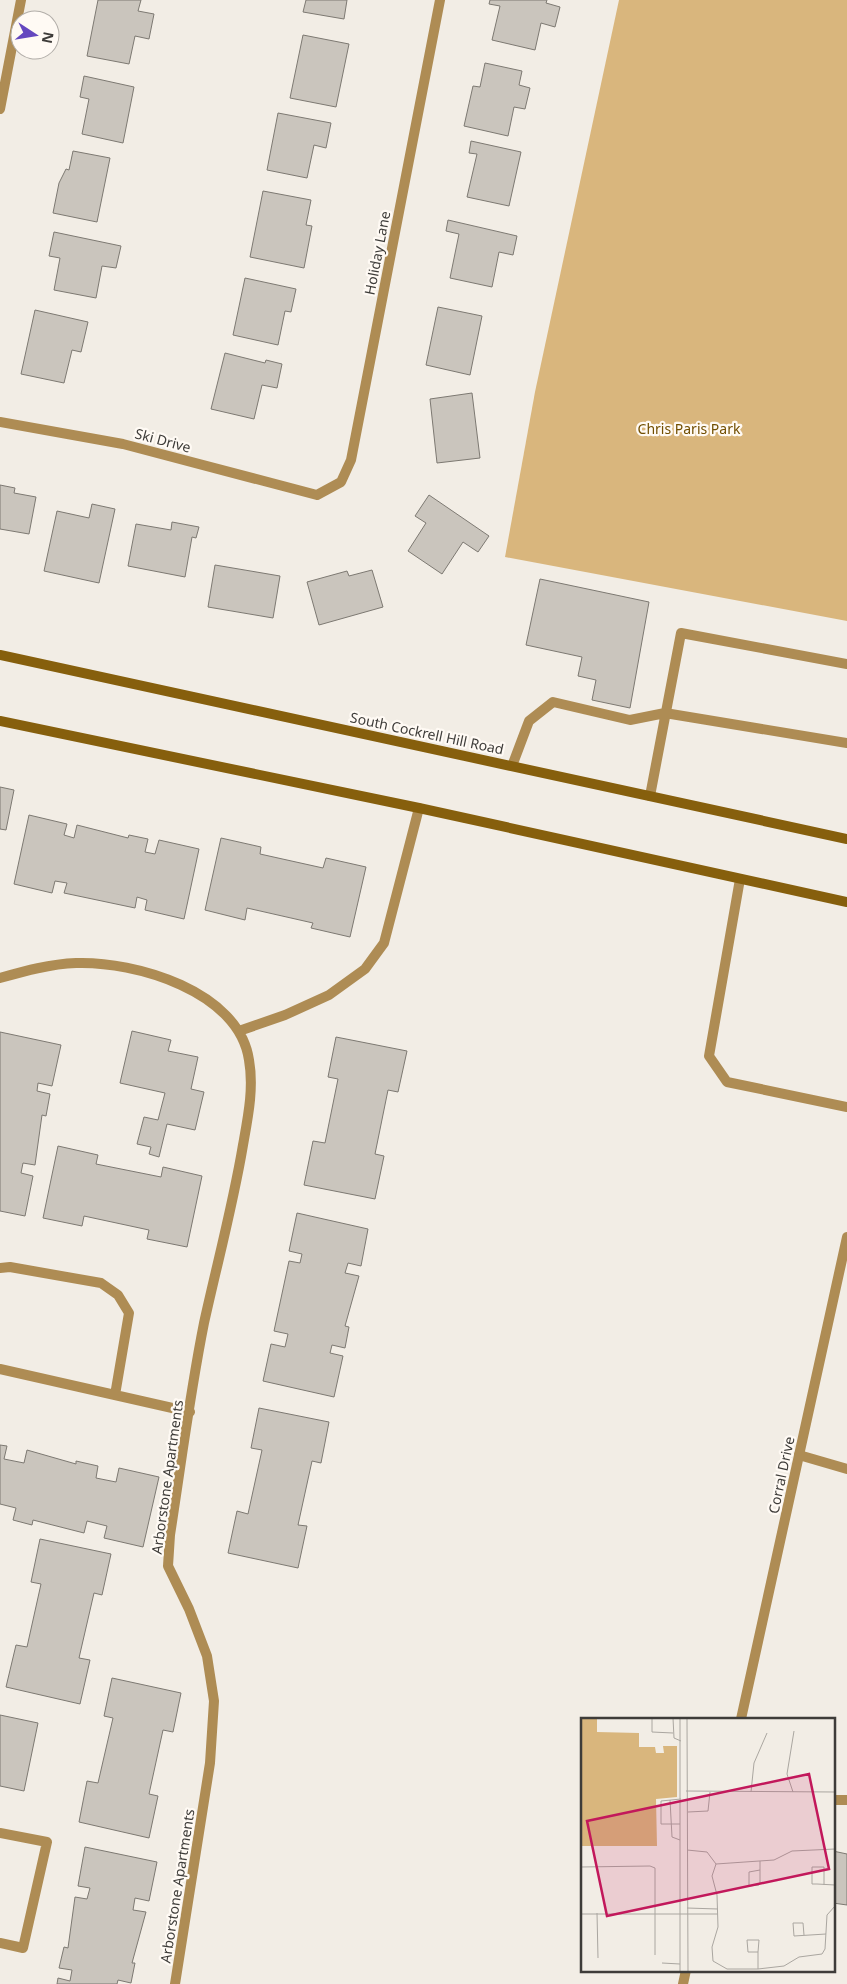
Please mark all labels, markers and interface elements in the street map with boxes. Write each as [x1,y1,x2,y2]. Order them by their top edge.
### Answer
north arrow [10,10,60,60]
text: N [38,30,59,45]
street label: Holiday Lane [360,209,394,297]
park label: Chris Paris Park [638,419,741,438]
street label: Ski Drive [133,423,193,457]
street label: South Cockrell Hill Road [349,707,505,759]
street label: Arborstone Apartments [147,1398,187,1555]
street label: Corral Drive [764,1435,798,1515]
inset map [581,1718,834,1972]
street label: Arborstone Apartments [155,1807,199,1964]

